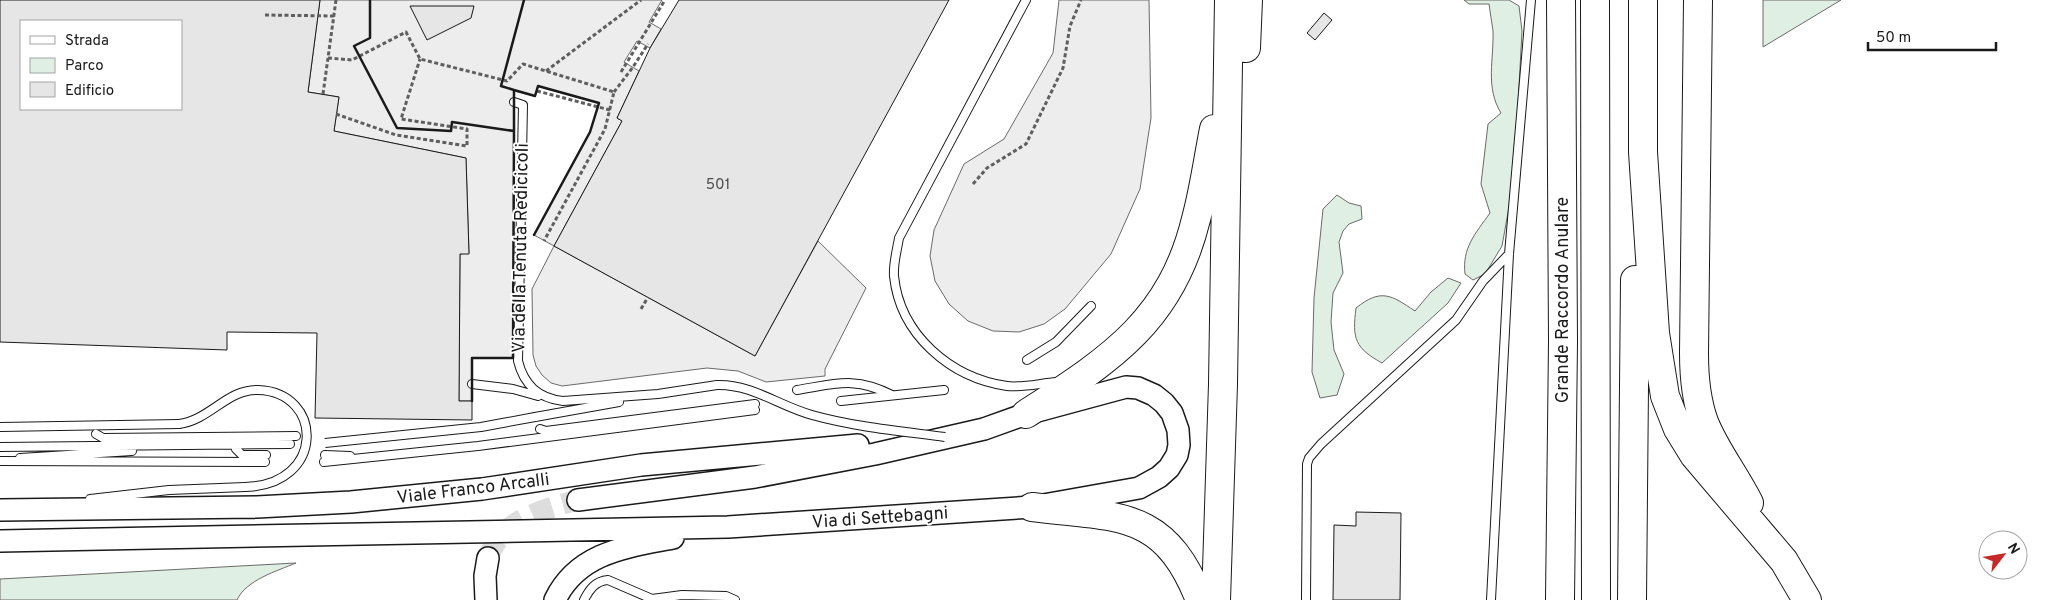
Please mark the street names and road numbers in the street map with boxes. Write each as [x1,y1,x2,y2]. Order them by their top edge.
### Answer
street label: Via della Tenuta Redicicoli [508,143,535,353]
street label: Grande Raccordo Anulare [1552,197,1575,403]
street label: Viale Franco Arcalli [396,469,551,510]
street label: Via di Settebagni [811,502,949,535]

